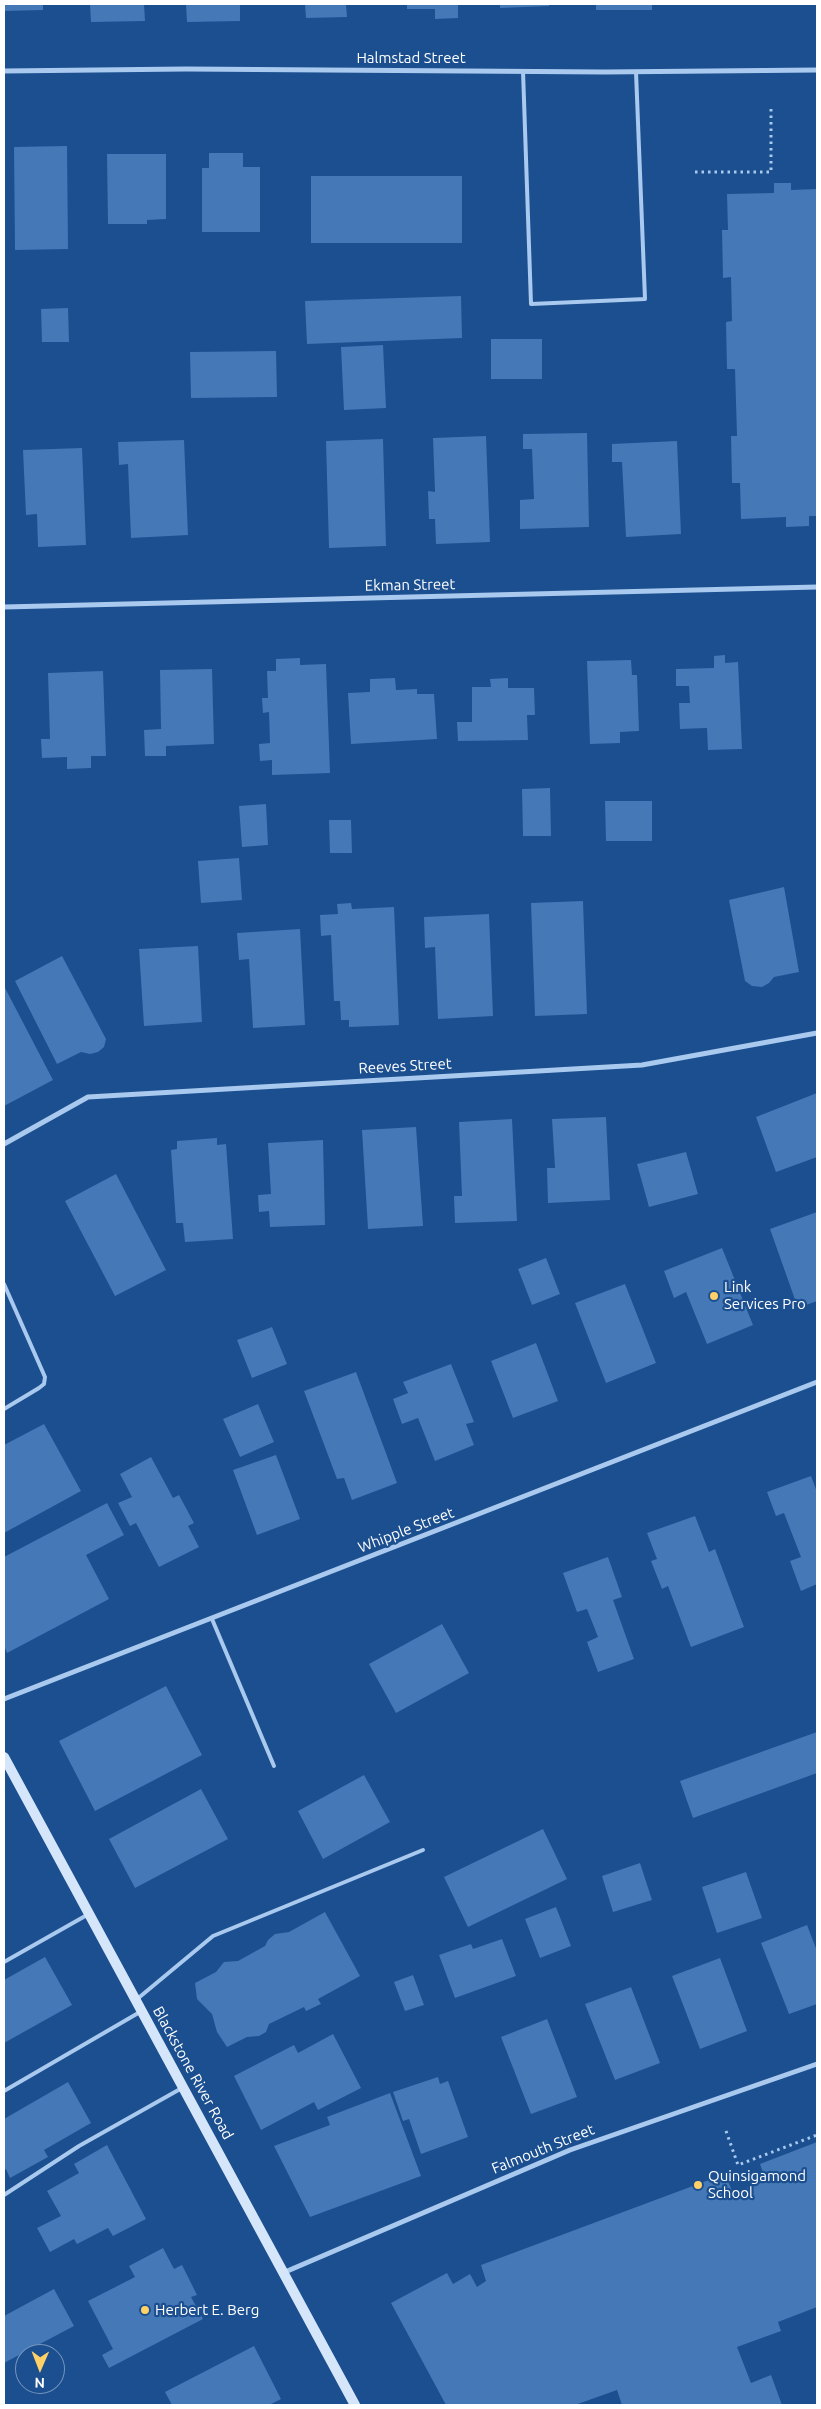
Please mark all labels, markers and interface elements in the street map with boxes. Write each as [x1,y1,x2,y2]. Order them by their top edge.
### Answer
street label: Halmstad Street [356,49,466,67]
street label: Ekman Street [365,575,455,595]
street label: Reeves Street [358,1055,452,1077]
place label: Link Services Pro [724,1278,806,1313]
marker: Link Services Pro [708,1290,720,1302]
street label: Whipple Street [356,1503,456,1557]
street label: Blackstone River Road [149,2003,237,2143]
street label: Falmouth Street [489,2120,597,2178]
place label: Quinsigamond School [708,2167,806,2202]
marker: Quinsigamond School [692,2179,704,2191]
place label: Herbert E. Berg [155,2301,259,2319]
marker: Herbert E. Berg [139,2304,151,2316]
north arrow [15,2344,65,2394]
text: N [34,2375,45,2391]

